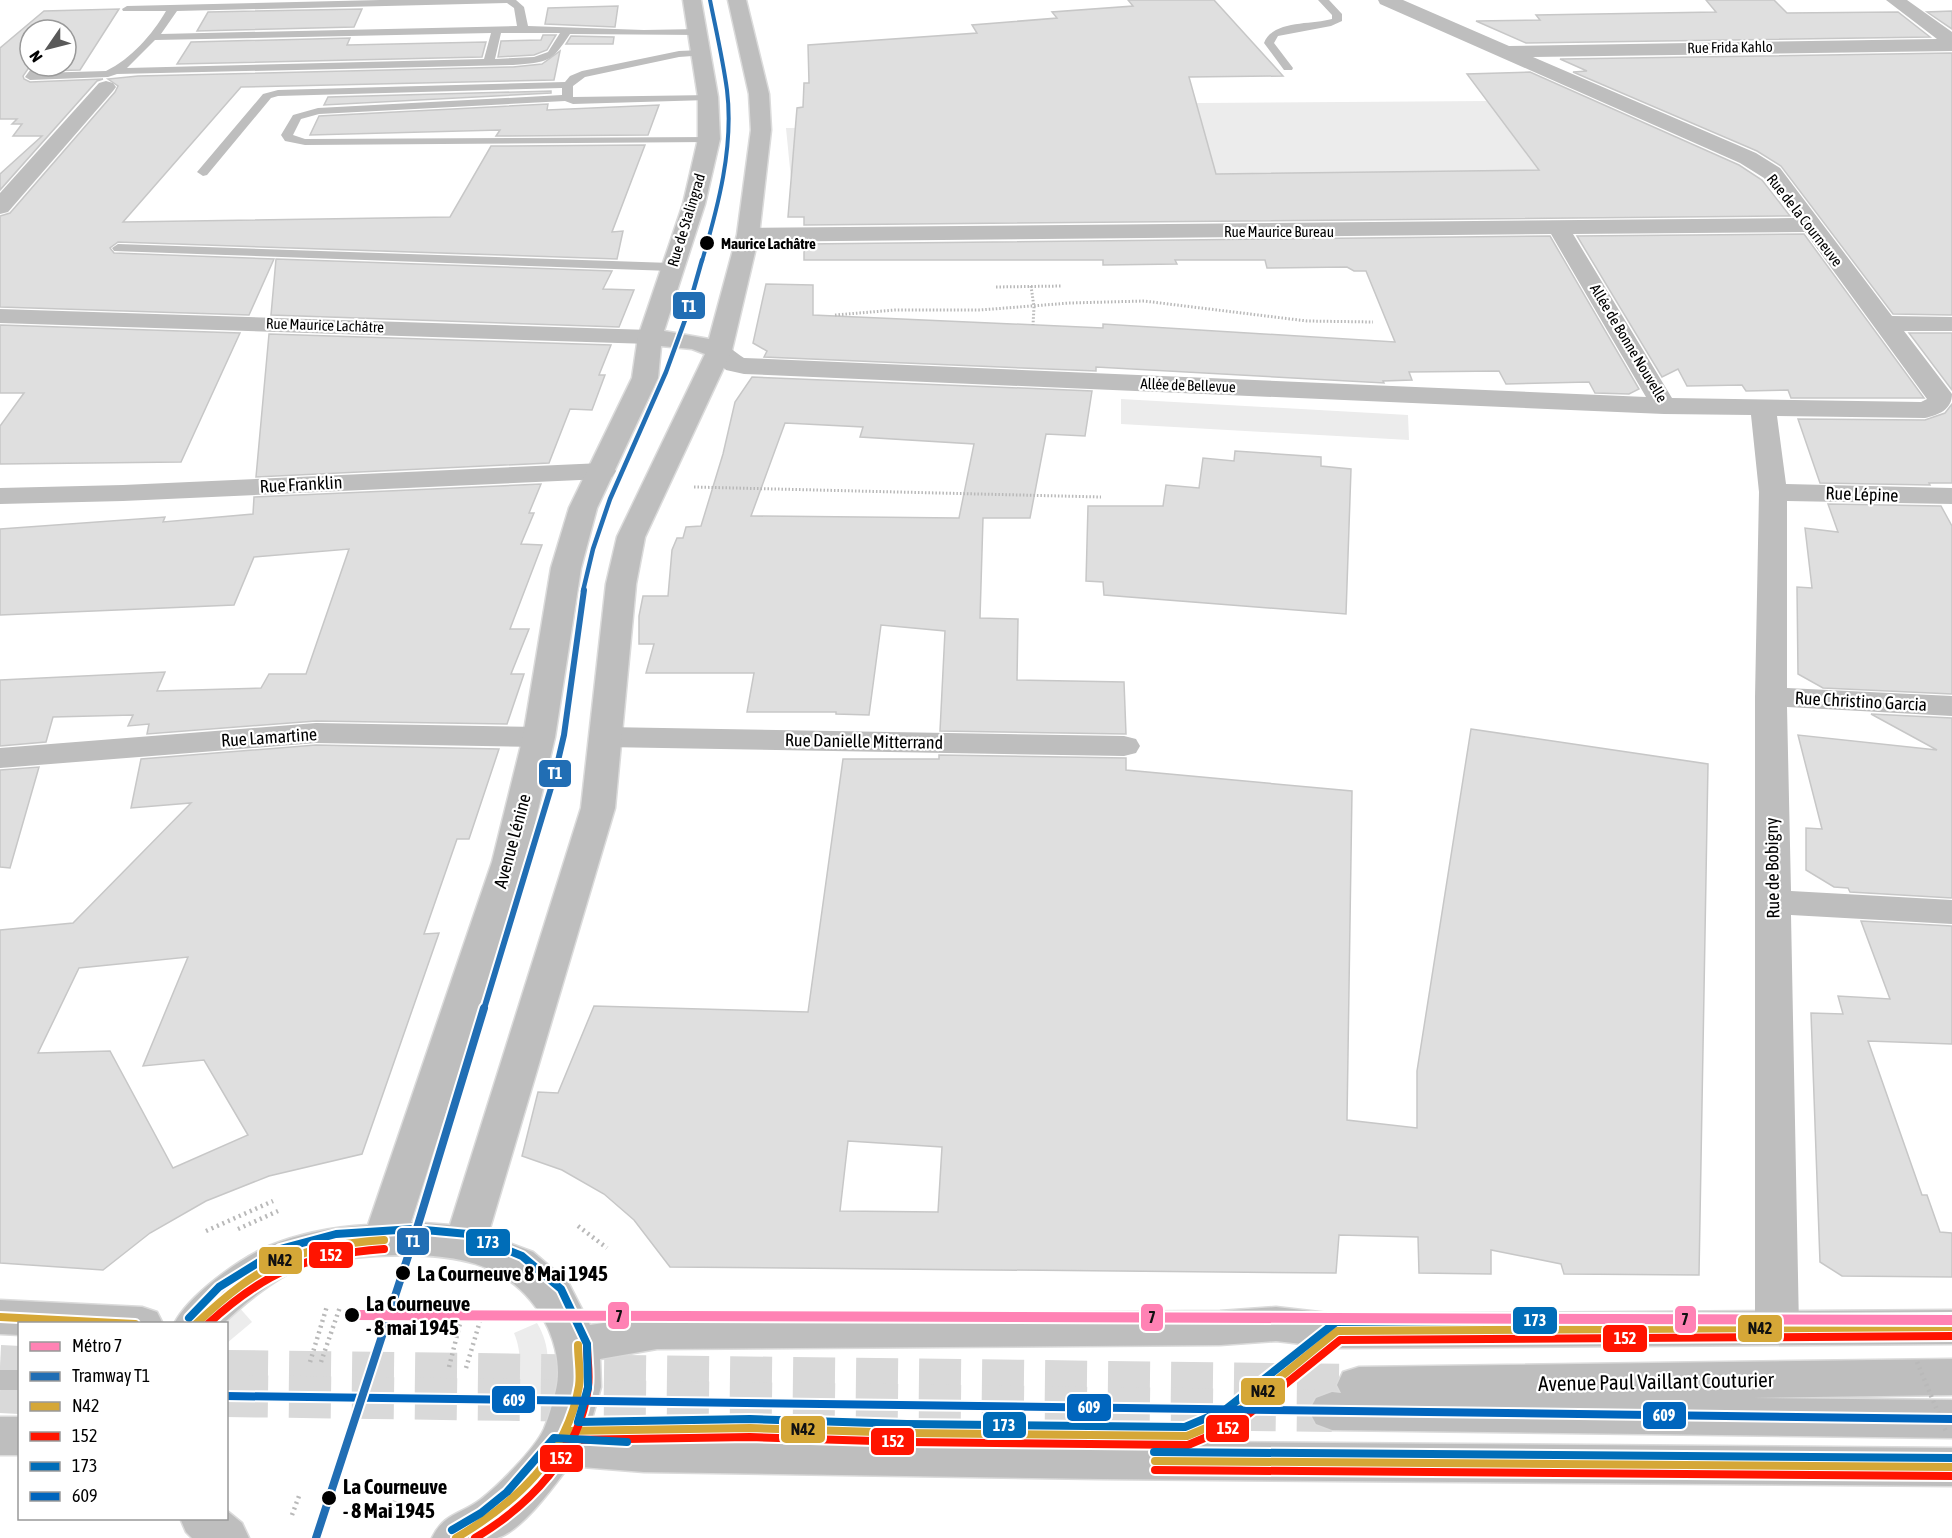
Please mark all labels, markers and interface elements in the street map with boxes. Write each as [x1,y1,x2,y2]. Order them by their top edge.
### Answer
north arrow [18,18,78,78]
street label: Rue Frida Kahlo [1687,38,1773,56]
text: N [26,48,46,66]
street label: Rue de Stalingrad [664,171,708,269]
street label: Rue de la Courneuve [1764,171,1846,270]
street label: Rue Maurice Bureau [1224,223,1334,240]
marker: Maurice Lachâtre [698,234,716,252]
place label: Maurice Lachâtre [721,235,816,252]
street label: Allée de Bonne Nouvelle [1587,281,1671,405]
line badge: T1 [672,291,706,320]
text: T1 [682,297,697,315]
street label: Rue Maurice Lachâtre [266,314,385,336]
street label: Allée de Bellevue [1140,375,1236,395]
street label: Rue Franklin [259,471,343,497]
street label: Rue Lépine [1825,482,1899,506]
street label: Rue Christino Garcia [1794,687,1928,715]
street label: Rue Lamartine [220,723,318,751]
street label: Rue Danielle Mitterrand [785,729,943,753]
line badge: T1 [538,759,572,788]
text: T1 [548,764,563,782]
street label: Avenue Lénine [489,791,535,891]
street label: Rue de Bobigny [1761,817,1783,919]
line badge: T1 [396,1227,430,1256]
line badge: 173 [465,1228,511,1257]
text: T1 [406,1232,421,1250]
text: 173 [477,1233,499,1251]
line badge: 152 [308,1241,354,1269]
line badge: N42 [258,1246,303,1275]
text: 152 [320,1246,342,1264]
text: N42 [268,1251,292,1269]
place label: La Courneuve 8 Mai 1945 [417,1261,608,1285]
marker: La Courneuve 8 Mai 1945 [394,1264,412,1282]
place label: La Courneuve - 8 mai 1945 [366,1291,470,1339]
line badge: 7 [607,1301,630,1330]
line badge: 7 [1140,1303,1164,1332]
line badge: 7 [1674,1305,1697,1334]
marker: La Courneuve - 8 mai 1945 [343,1306,361,1324]
line badge: 173 [1512,1306,1558,1335]
text: 7 [615,1307,623,1325]
text: 7 [1148,1308,1156,1326]
text: 7 [1681,1310,1689,1328]
text: 173 [1524,1311,1546,1329]
line badge: N42 [1737,1314,1783,1343]
text: N42 [1748,1319,1772,1337]
legend [18,1322,228,1520]
line badge: 152 [1602,1324,1648,1353]
text: 152 [1614,1329,1636,1347]
text: Métro 7 [72,1335,122,1356]
text: Tramway T1 [72,1365,150,1386]
street label: Avenue Paul Vaillant Couturier [1538,1367,1775,1395]
line badge: N42 [1240,1377,1286,1406]
text: N42 [1251,1382,1275,1400]
line badge: 609 [491,1385,536,1414]
text: 609 [503,1391,526,1409]
line badge: 609 [1066,1393,1112,1422]
text: N42 [72,1395,100,1416]
text: 609 [1078,1398,1101,1416]
line badge: 609 [1642,1401,1687,1430]
text: 609 [1653,1406,1676,1424]
line badge: 173 [982,1411,1027,1439]
line badge: 152 [1205,1414,1250,1443]
line badge: N42 [780,1415,826,1444]
text: 173 [993,1416,1015,1434]
text: 152 [1217,1419,1239,1437]
text: N42 [791,1420,815,1438]
text: 152 [72,1425,97,1446]
line badge: 152 [870,1427,915,1456]
text: 152 [882,1432,904,1450]
line badge: 152 [539,1444,584,1473]
text: 152 [550,1449,572,1467]
text: 173 [72,1455,97,1476]
place label: La Courneuve - 8 Mai 1945 [343,1474,447,1522]
text: 609 [72,1485,97,1506]
marker: La Courneuve - 8 Mai 1945 [320,1489,338,1507]

